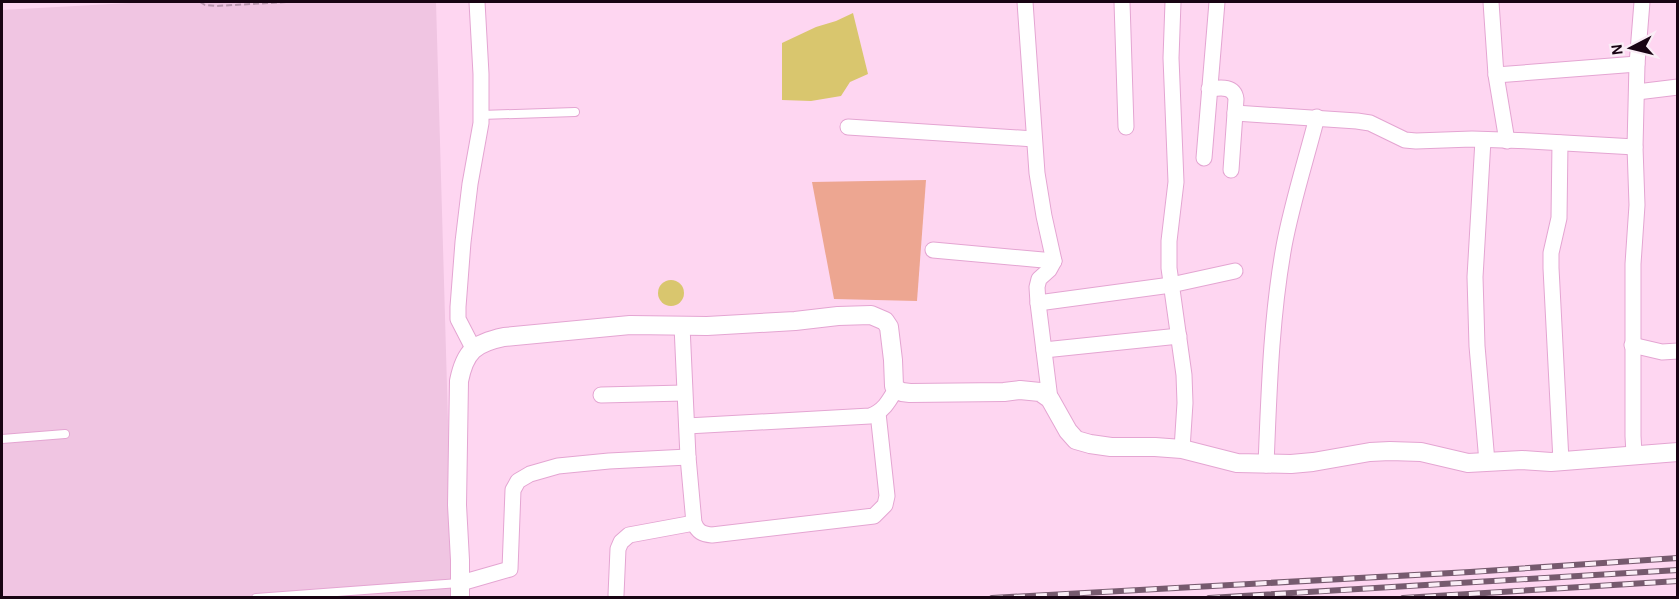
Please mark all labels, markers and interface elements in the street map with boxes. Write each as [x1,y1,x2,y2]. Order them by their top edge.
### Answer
north arrow [1601,18,1661,78]
text: N [1608,43,1626,56]

